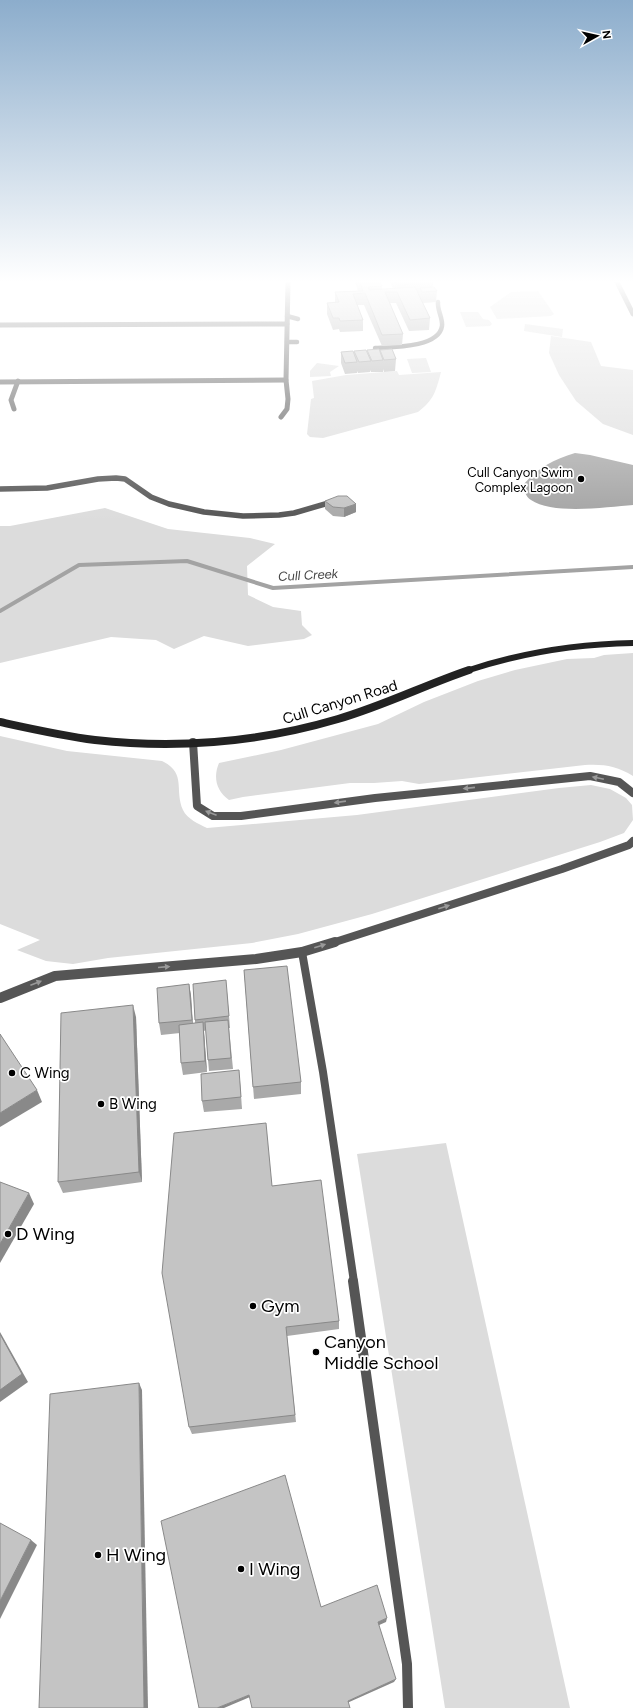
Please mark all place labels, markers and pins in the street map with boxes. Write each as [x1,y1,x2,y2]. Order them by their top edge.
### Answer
place label: Cull Canyon Swim Complex Lagoon [467,465,573,495]
marker: Cull Canyon Swim Complex Lagoon [576,474,586,484]
place label: C Wing [20,1064,70,1082]
marker: C Wing [7,1068,17,1078]
place label: B Wing [109,1095,157,1113]
marker: B Wing [96,1099,106,1109]
place label: D Wing [16,1223,75,1245]
marker: D Wing [3,1229,13,1239]
place label: Gym [261,1295,299,1317]
marker: Gym [248,1301,258,1311]
place label: Canyon Middle School [324,1331,438,1374]
marker: Canyon Middle School [311,1347,321,1357]
place label: H Wing [106,1544,166,1566]
marker: H Wing [93,1550,103,1560]
place label: I Wing [249,1558,300,1580]
marker: I Wing [236,1564,246,1574]

